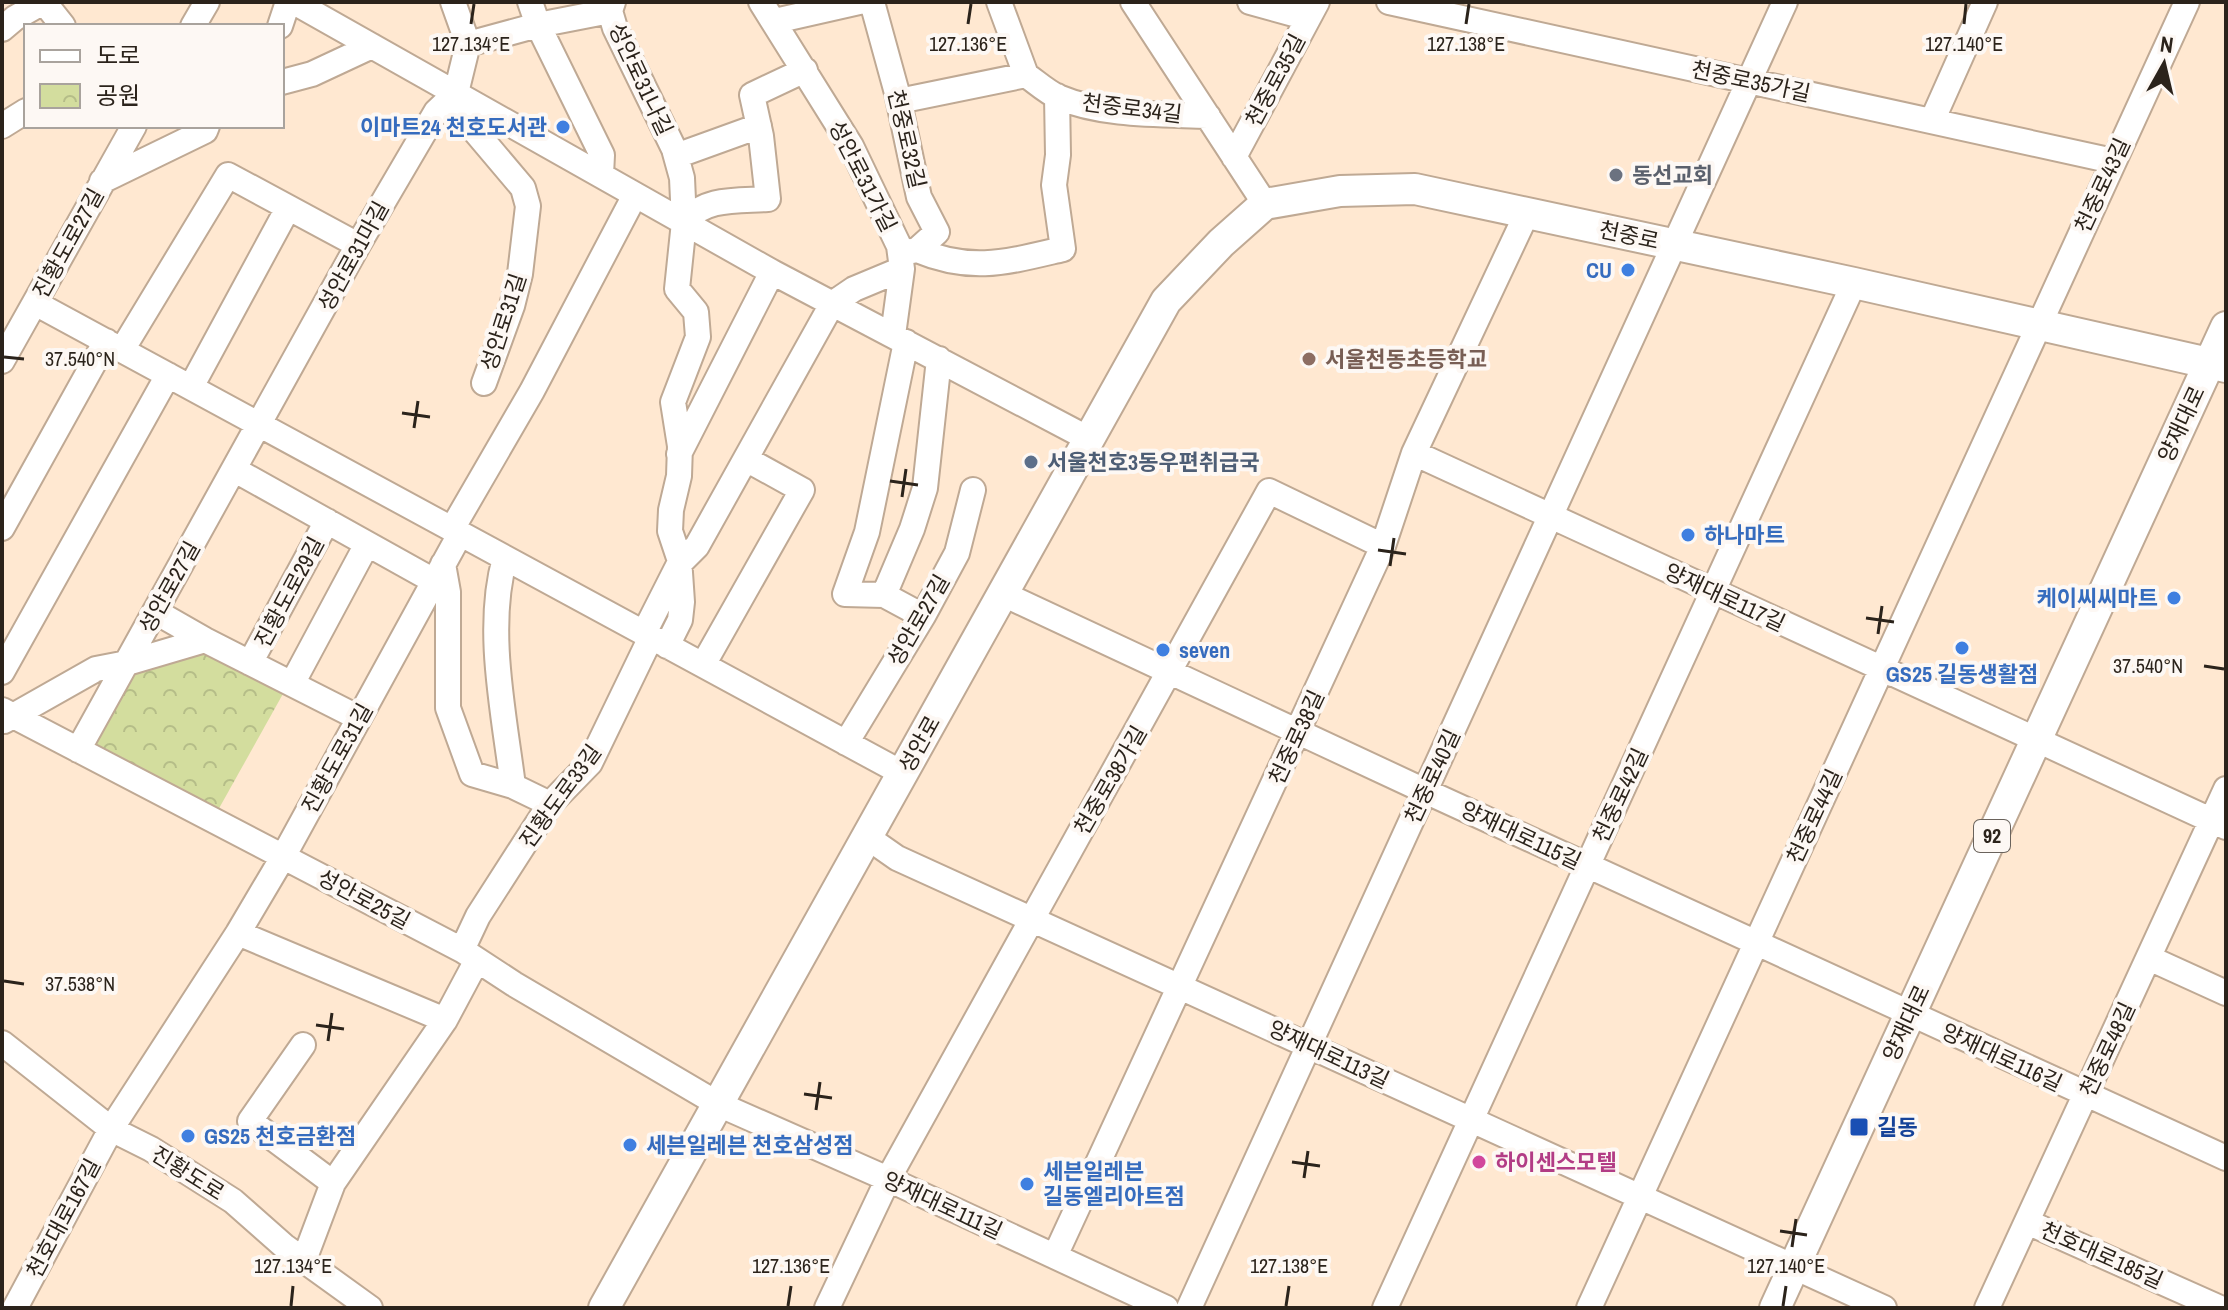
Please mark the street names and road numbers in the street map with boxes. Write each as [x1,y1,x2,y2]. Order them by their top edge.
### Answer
street label: 성안로31나길 [602,18,680,140]
street label: 천중로35길 [1238,28,1312,132]
street label: 천중로35가길 [1689,54,1813,108]
street label: 천중로32길 [881,86,933,192]
street label: 천중로34길 [1080,87,1184,129]
street label: 성안로31가길 [822,115,904,237]
street label: 천중로43길 [2067,133,2137,237]
street label: 진황도로27길 [25,183,111,303]
street label: 성안로31마길 [310,196,396,316]
street label: 천중로 [1596,214,1662,256]
street label: 성안로31길 [473,269,533,375]
street label: 양재대로 [2150,381,2212,467]
street label: 진황도로29길 [247,531,331,653]
street label: 성안로27길 [131,536,207,638]
street label: 양재대로117길 [1660,556,1790,638]
street label: 성안로27길 [880,569,956,671]
street label: 천중로38길 [1261,685,1331,789]
street label: 진황도로31길 [294,698,380,818]
street label: 성안로 [891,710,947,778]
street label: 천중로38가길 [1067,720,1153,840]
street label: 천중로40길 [1397,724,1467,828]
street label: 진황도로33길 [512,738,608,854]
street label: 천중로42길 [1585,743,1655,847]
street label: 천중로44길 [1779,764,1849,868]
street label: 양재대로115길 [1456,794,1586,876]
road number: 92 [1974,820,2010,852]
street label: 성안로25길 [312,862,416,936]
street label: 양재대로 [1875,980,1937,1066]
street label: 천중로48길 [2072,997,2142,1101]
street label: 양재대로113길 [1264,1013,1394,1095]
street label: 양재대로116길 [1937,1016,2067,1098]
street label: 진황도로 [146,1139,230,1207]
street label: 천호대로167길 [19,1153,107,1283]
street label: 양재대로111길 [878,1164,1008,1246]
street label: 천호대로185길 [2036,1215,2168,1295]

